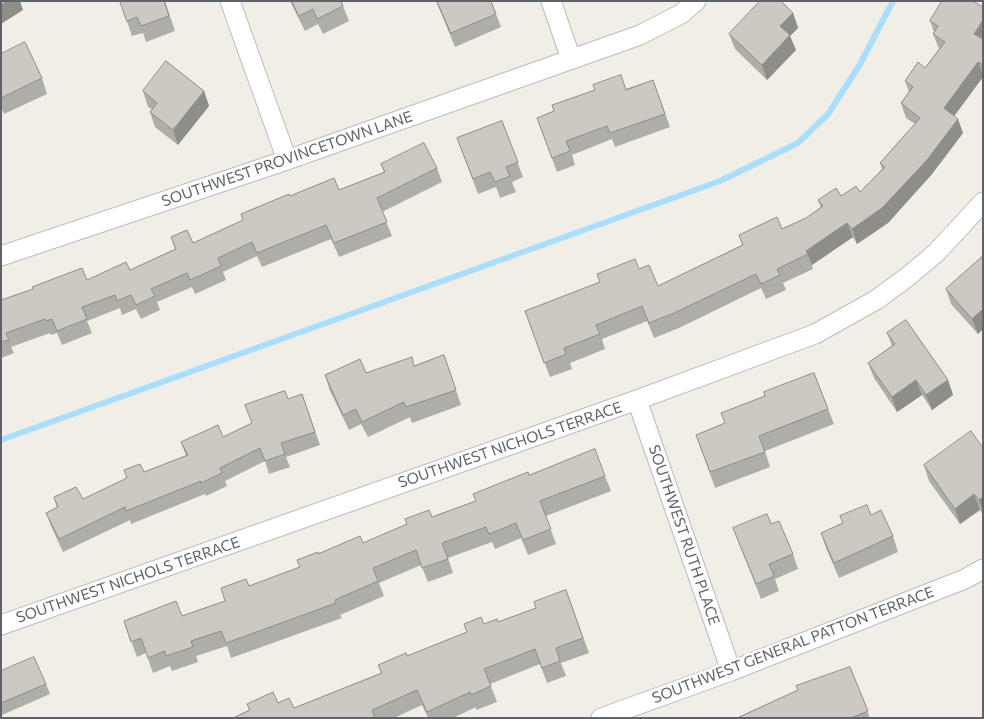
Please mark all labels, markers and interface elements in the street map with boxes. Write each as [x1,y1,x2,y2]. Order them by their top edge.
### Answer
street label: SOUTHWEST PROVINCETOWN LANE [159,108,415,210]
street label: SOUTHWEST NICHOLS TERRACE [396,398,624,492]
street label: SOUTHWEST RUTH PLACE [645,442,723,628]
street label: SOUTHWEST NICHOLS TERRACE [14,533,242,627]
street label: SOUTHWEST GENERAL PATTON TERRACE [649,583,937,707]

